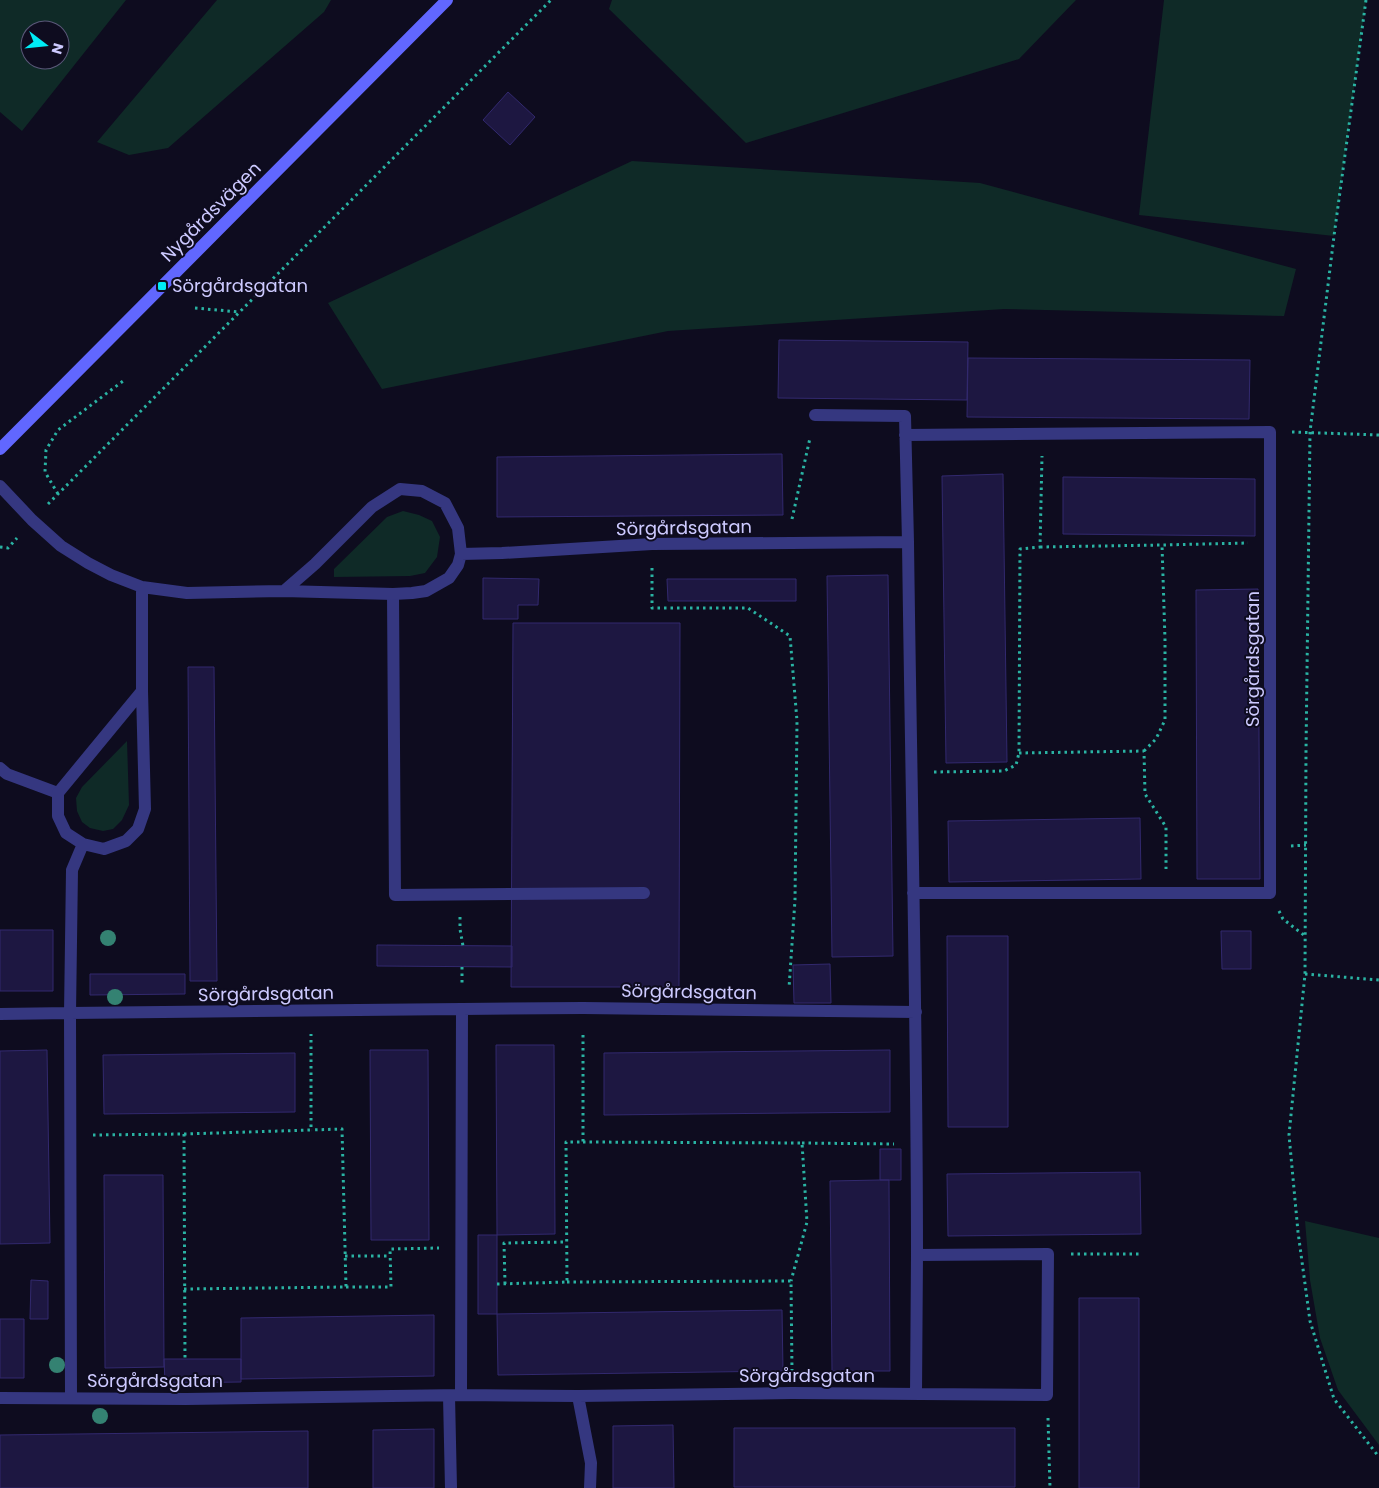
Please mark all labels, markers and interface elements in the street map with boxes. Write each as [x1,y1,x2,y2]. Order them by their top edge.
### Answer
north arrow [20,20,70,70]
text: N [46,41,69,56]
street label: Nygårdsvägen [155,156,266,267]
place label: Sörgårdsgatan [172,273,308,298]
marker: Sörgårdsgatan [156,280,168,292]
street label: Sörgårdsgatan [616,514,752,541]
street label: Sörgårdsgatan [1240,591,1265,727]
street label: Sörgårdsgatan [621,978,757,1005]
street label: Sörgårdsgatan [198,980,334,1007]
street label: Sörgårdsgatan [739,1363,875,1388]
street label: Sörgårdsgatan [87,1368,223,1393]

